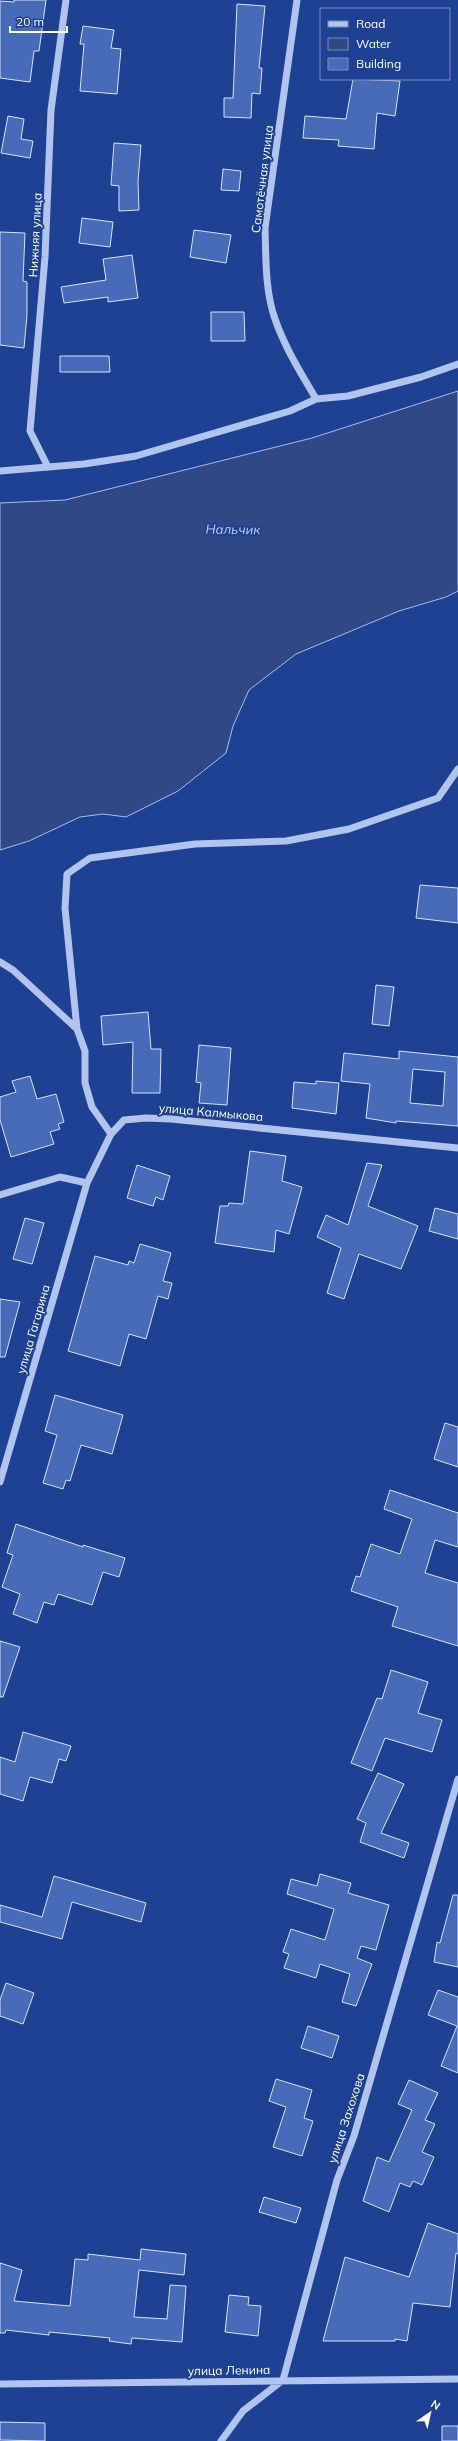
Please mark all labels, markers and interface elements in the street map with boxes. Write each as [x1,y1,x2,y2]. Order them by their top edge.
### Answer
scale bar [10,8,67,34]
legend [320,8,450,80]
text: 20 m [16,14,44,29]
text: Road [356,16,385,31]
text: Water [356,36,392,51]
text: Building [356,56,401,71]
street label: Самотёчная улица [248,124,276,234]
street label: Нижняя улица [25,192,45,278]
water label: Нальчик [206,521,261,537]
street label: улица Калмыкова [158,1100,264,1124]
street label: улица Гагарина [13,1283,53,1375]
street label: улица Захохова [324,2071,368,2165]
street label: улица Ленина [188,2362,270,2378]
north arrow [410,2393,450,2433]
text: N [428,2397,443,2413]

